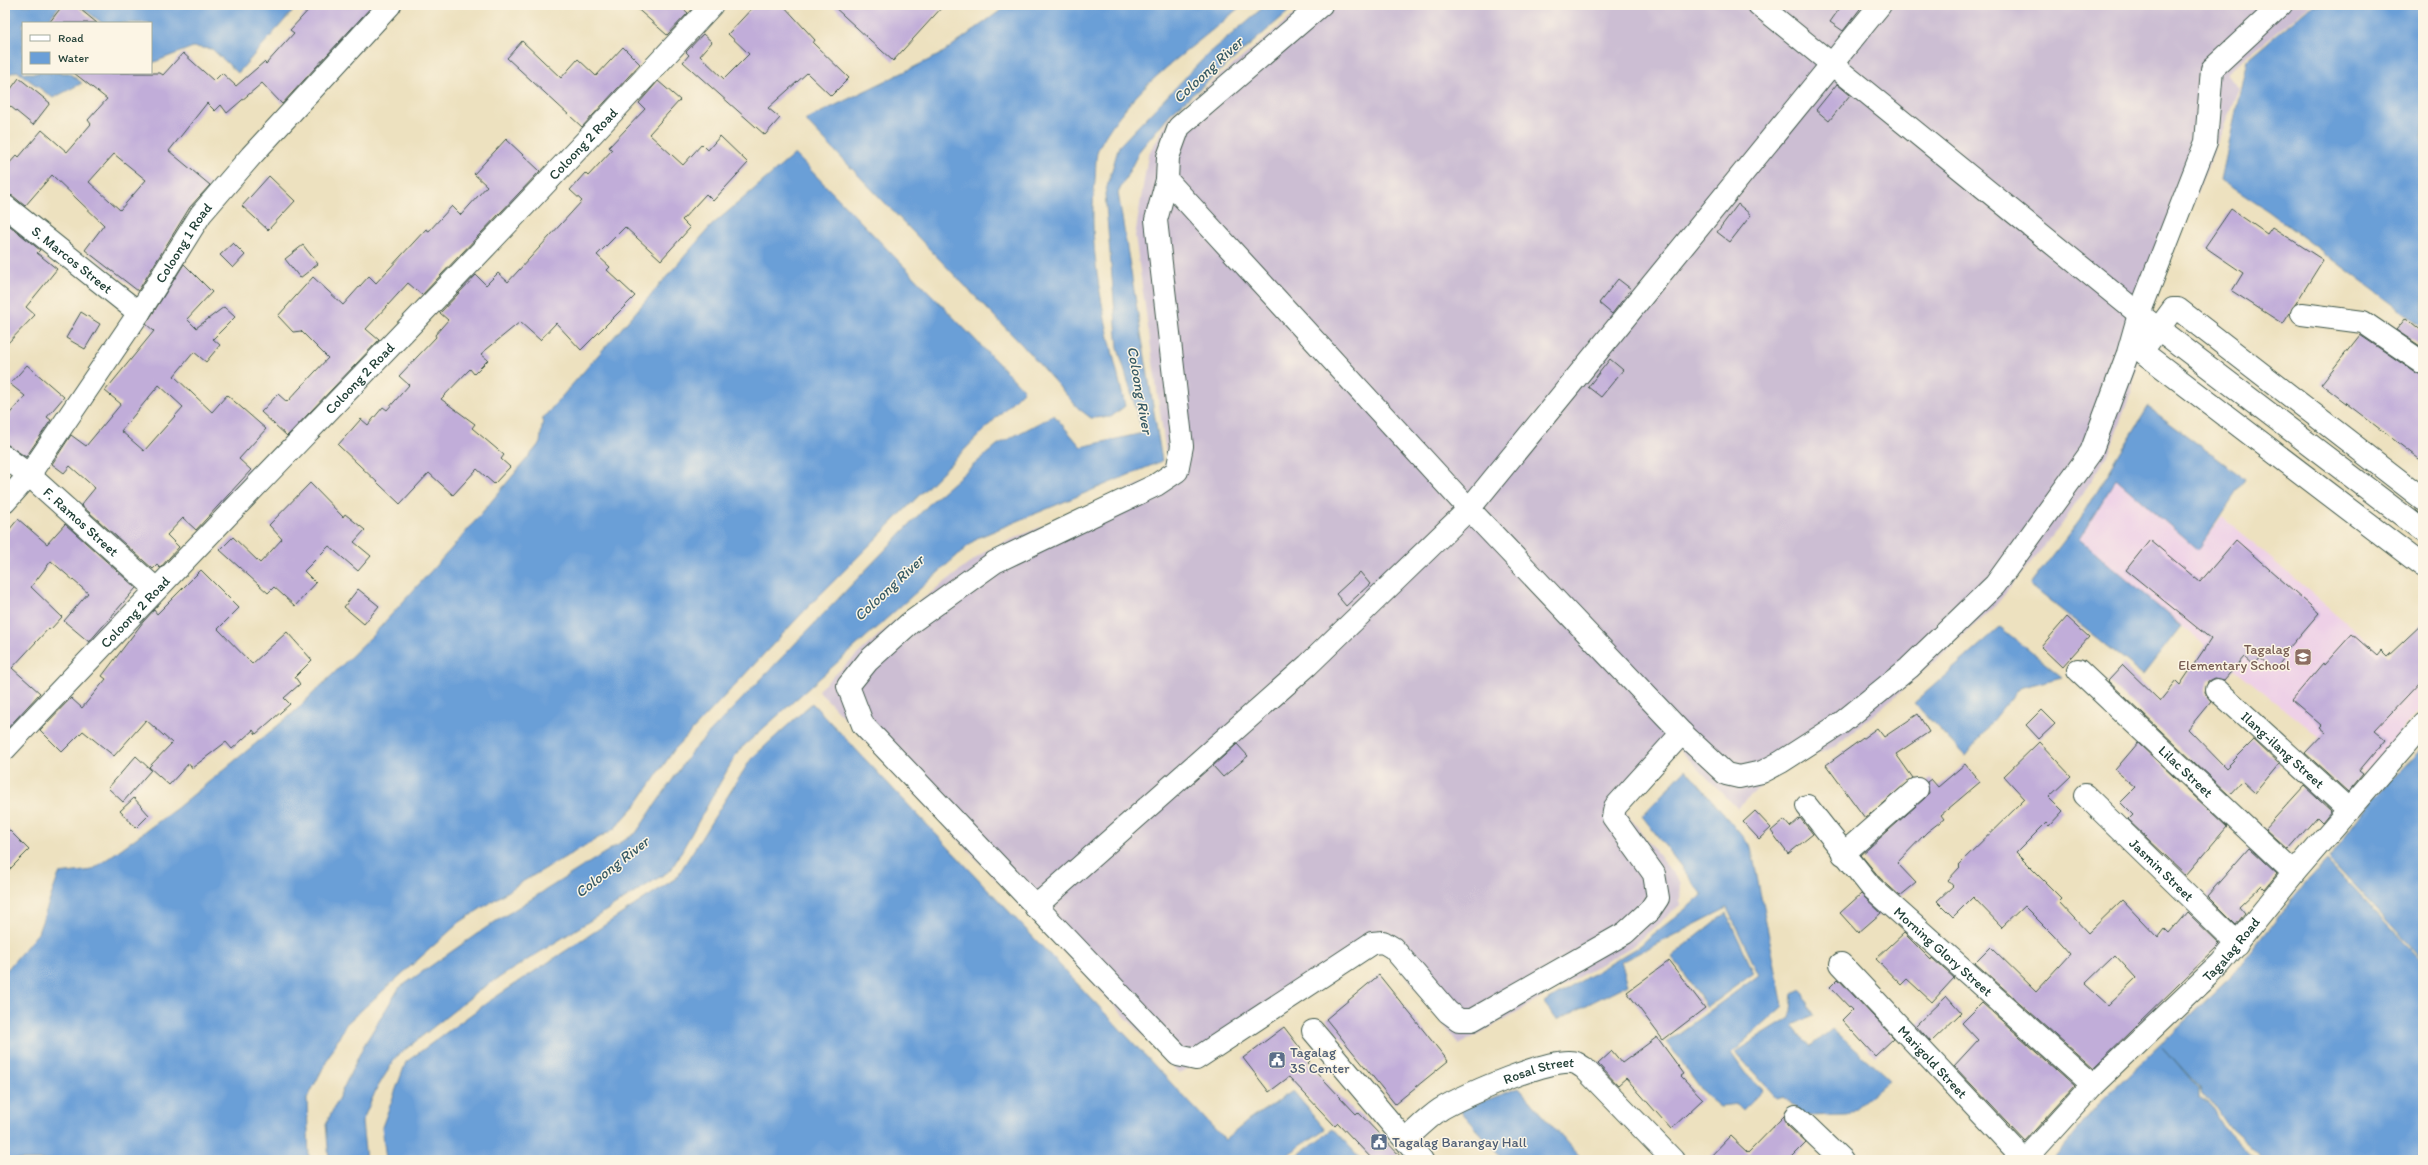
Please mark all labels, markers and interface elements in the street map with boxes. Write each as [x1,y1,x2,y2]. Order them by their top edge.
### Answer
legend [22,22,152,74]
text: Road [58,31,84,45]
water label: Coloong River [1169,32,1248,107]
text: Water [58,51,89,65]
street label: Coloong 2 Road [545,104,621,183]
street label: Coloong 1 Road [151,199,216,286]
street label: S. Marcos Street [28,222,116,297]
street label: Coloong 2 Road [321,339,398,418]
water label: Coloong River [1123,345,1157,437]
street label: F. Ramos Street [40,484,122,560]
water label: Coloong River [850,550,929,625]
street label: Coloong 2 Road [97,572,173,651]
place label: Tagalag Elementary School [2178,641,2291,674]
school or university icon: Tagalag Elementary School [2293,647,2313,667]
street label: Ilang-ilang Street [2238,708,2328,792]
street label: Lilac Street [2155,742,2217,801]
water label: Coloong River [572,831,654,901]
street label: Jasmin Street [2126,835,2197,905]
street label: Morning Glory Street [1890,903,1996,1000]
street label: Tagalag Road [2199,913,2264,985]
street label: Marigold Street [1894,1022,1971,1102]
place label: Tagalag 3S Center [1290,1044,1350,1077]
public building icon: Tagalag 3S Center [1267,1050,1287,1070]
street label: Rosal Street [1501,1053,1575,1088]
public building icon: Tagalag Barangay Hall [1369,1132,1389,1152]
place label: Tagalag Barangay Hall [1392,1134,1527,1151]

